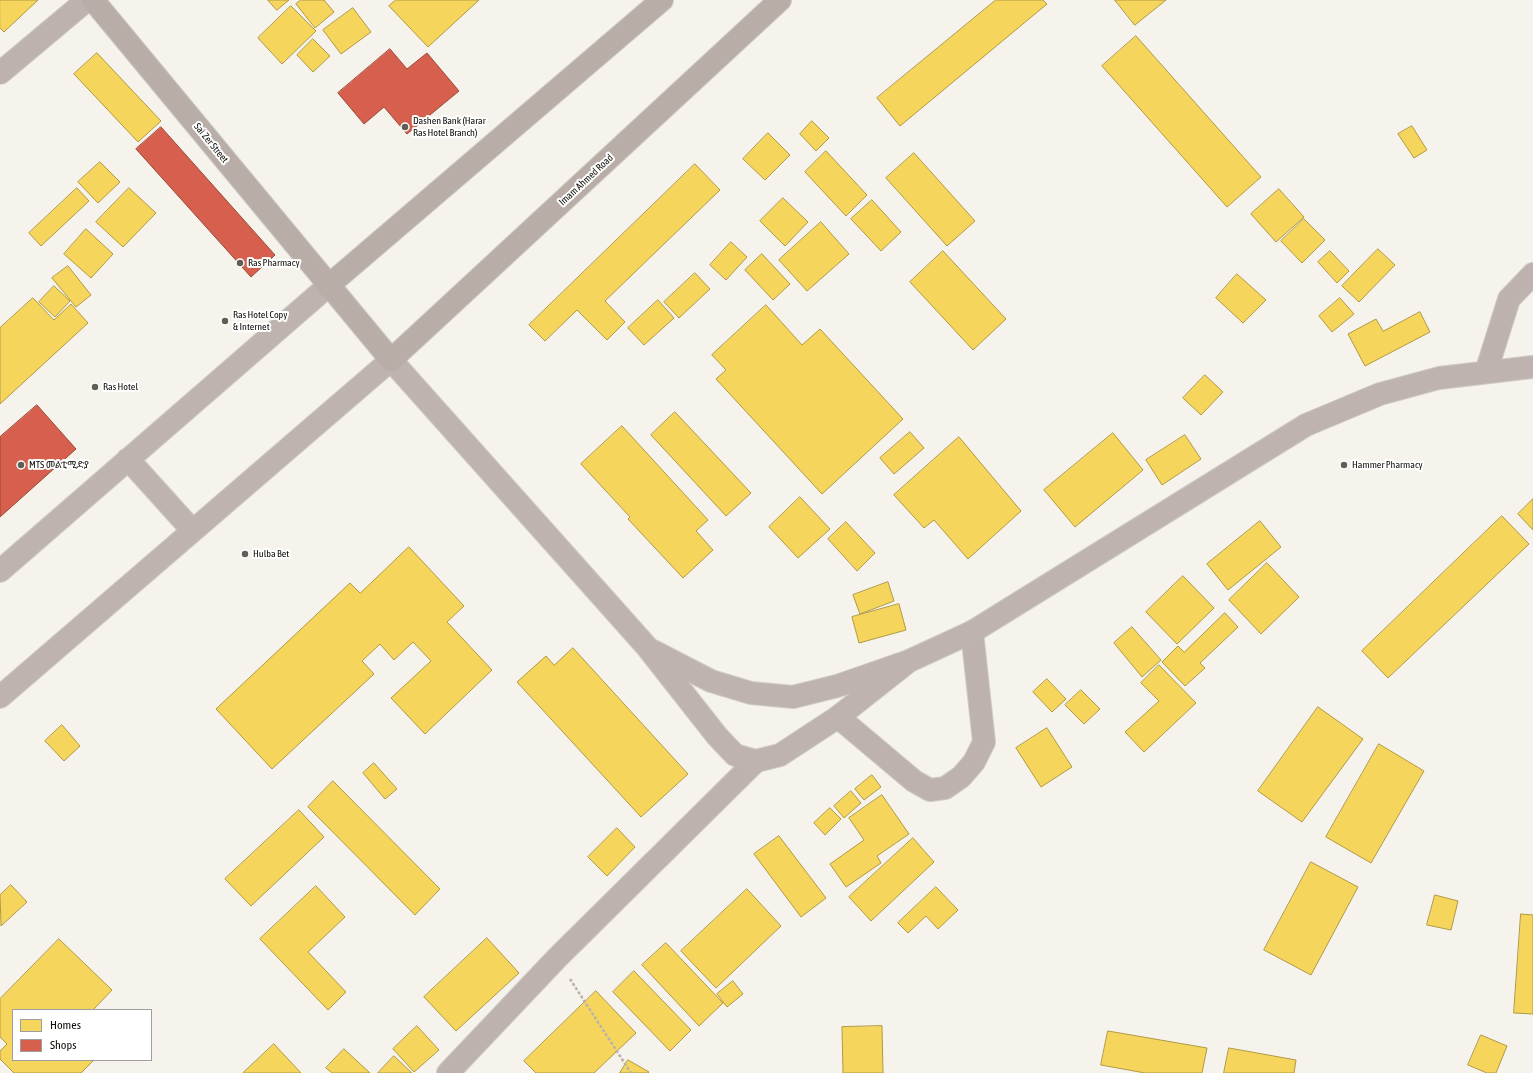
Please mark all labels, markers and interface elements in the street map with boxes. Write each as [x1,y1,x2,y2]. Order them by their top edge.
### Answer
place label: Dashen Bank (Harar Ras Hotel Branch) [413,115,486,138]
street label: Sai Zer Street [191,121,231,165]
marker: Dashen Bank (Harar Ras Hotel Branch) [400,122,410,132]
street label: Imam Ahmed Road [556,152,616,208]
place label: Ras Pharmacy [248,257,300,269]
marker: Ras Pharmacy [235,258,245,268]
place label: Ras Hotel Copy & Internet [233,309,287,332]
marker: Ras Hotel Copy & Internet [220,316,230,326]
place label: Ras Hotel [103,381,138,393]
marker: Ras Hotel [90,382,100,392]
place label: MTS መልቲሚድያ [29,459,89,471]
place label: Hammer Pharmacy [1352,459,1423,471]
marker: MTS መልቲሚድያ [16,460,26,470]
marker: Hammer Pharmacy [1339,460,1349,470]
place label: Hulba Bet [253,548,289,560]
marker: Hulba Bet [240,549,250,559]
legend [12,1009,152,1061]
text: Homes [50,1018,81,1032]
text: Shops [50,1038,76,1052]

